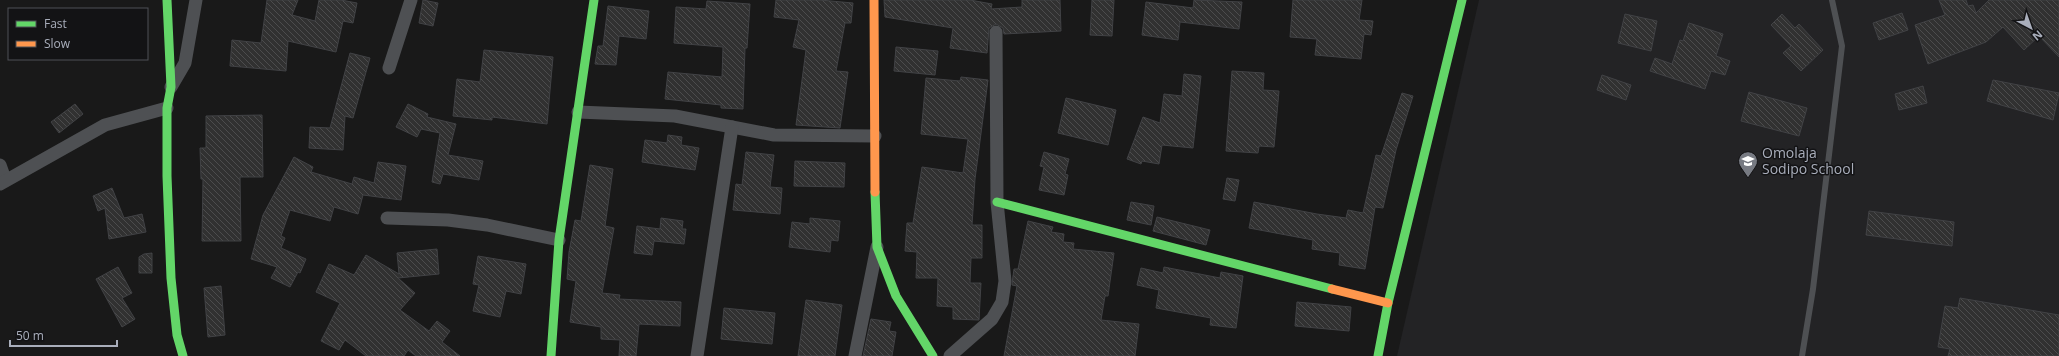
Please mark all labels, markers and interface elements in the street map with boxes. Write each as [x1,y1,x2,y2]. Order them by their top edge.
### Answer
legend [8,8,148,60]
north arrow [2011,8,2051,48]
text: Fast [44,15,67,32]
text: N [2030,27,2046,45]
text: Slow [44,35,71,52]
place label: Omolaja Sodipo School [1762,143,1854,178]
school or university icon: Omolaja Sodipo School [1737,150,1759,178]
scale bar [10,322,117,348]
text: 50 m [16,327,44,344]

